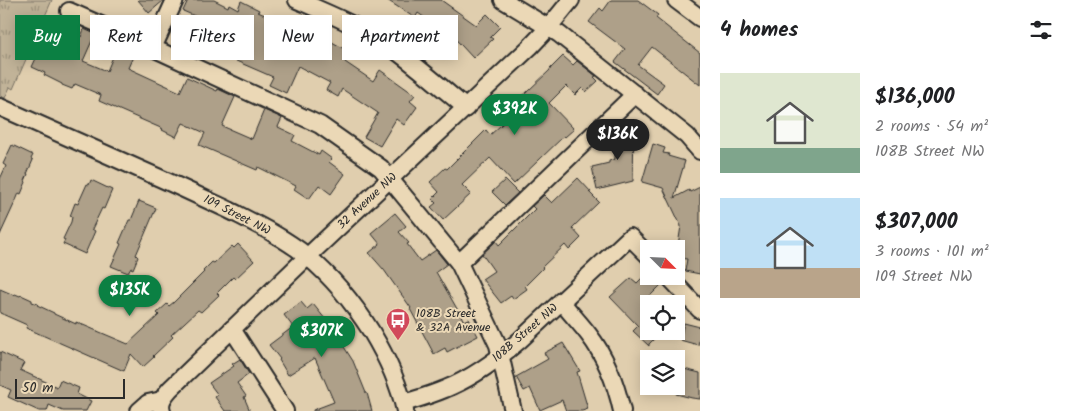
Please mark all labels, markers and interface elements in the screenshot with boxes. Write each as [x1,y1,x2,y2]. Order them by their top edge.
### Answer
text: 4 homes [720,14,798,47]
chip: Buy [15,15,80,60]
chip: Rent [90,15,161,60]
chip: Filters [171,15,254,60]
chip: New [264,15,332,60]
chip: Apartment [342,15,458,60]
icon: filters [1027,16,1055,44]
text: $136,000 [875,81,954,114]
icon: home [760,93,820,153]
pin: $392K [480,94,550,136]
text: $392K [492,97,538,122]
text: 2 rooms · 54 m² [875,114,988,139]
pin: $136K [583,119,653,161]
text: $136K [597,122,639,147]
text: 108B Street NW [875,139,985,164]
street label: 32 Avenue NW [333,168,401,234]
street label: 109 Street NW [200,190,274,240]
text: $307,000 [875,206,957,239]
icon: home [760,218,820,278]
text: 3 rooms · 101 m² [875,239,989,264]
north arrow [640,240,685,285]
map controls [640,240,685,395]
text: 109 Street NW [875,264,973,289]
pin: $135K [95,274,165,317]
text: $135K [110,278,150,303]
button: locate [640,295,685,340]
street label: 108B Street NW [488,299,562,367]
place label: 108B Street & 32A Avenue [416,304,491,337]
bus stop icon: 108B Street & 32A Avenue [385,307,411,341]
pin: $307K [287,316,357,358]
text: $307K [300,319,344,344]
button: layers [640,350,685,395]
scale bar [15,376,125,399]
text: 50 m [22,377,53,399]

